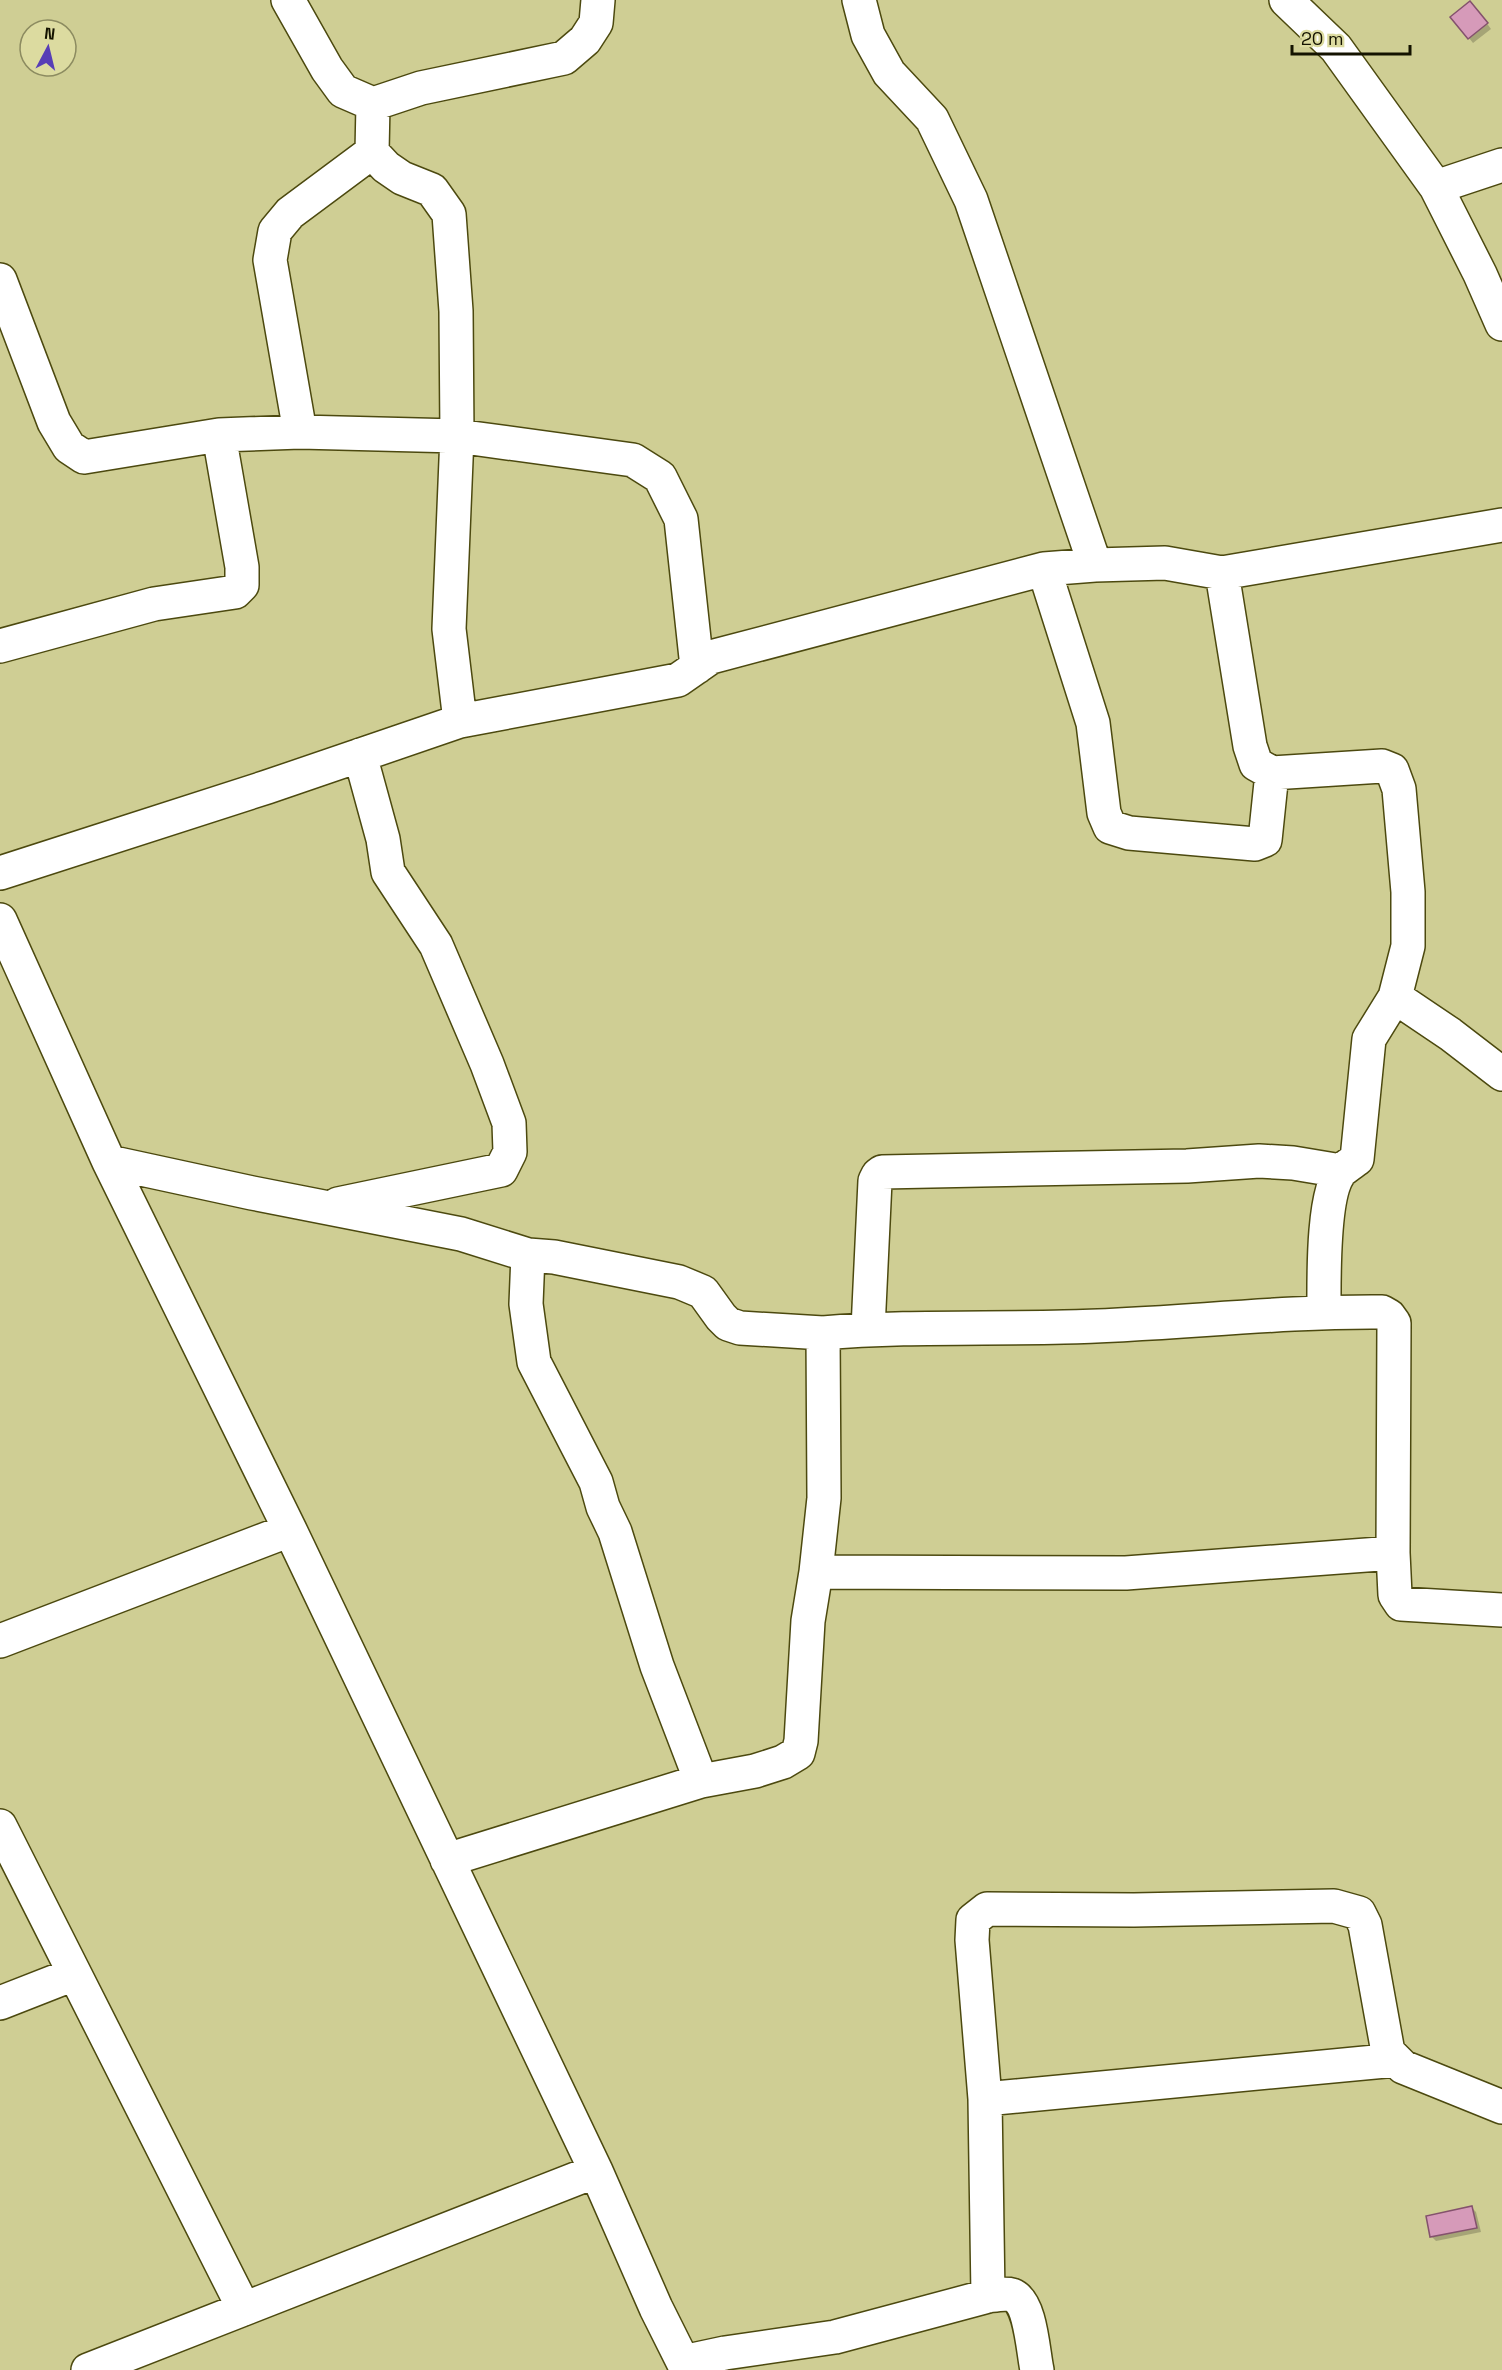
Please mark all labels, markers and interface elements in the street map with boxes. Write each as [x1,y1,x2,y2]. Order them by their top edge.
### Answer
north arrow [18,18,78,78]
scale bar [1292,18,1410,56]
text: N [43,23,56,45]
text: 20 m [1301,27,1344,50]

